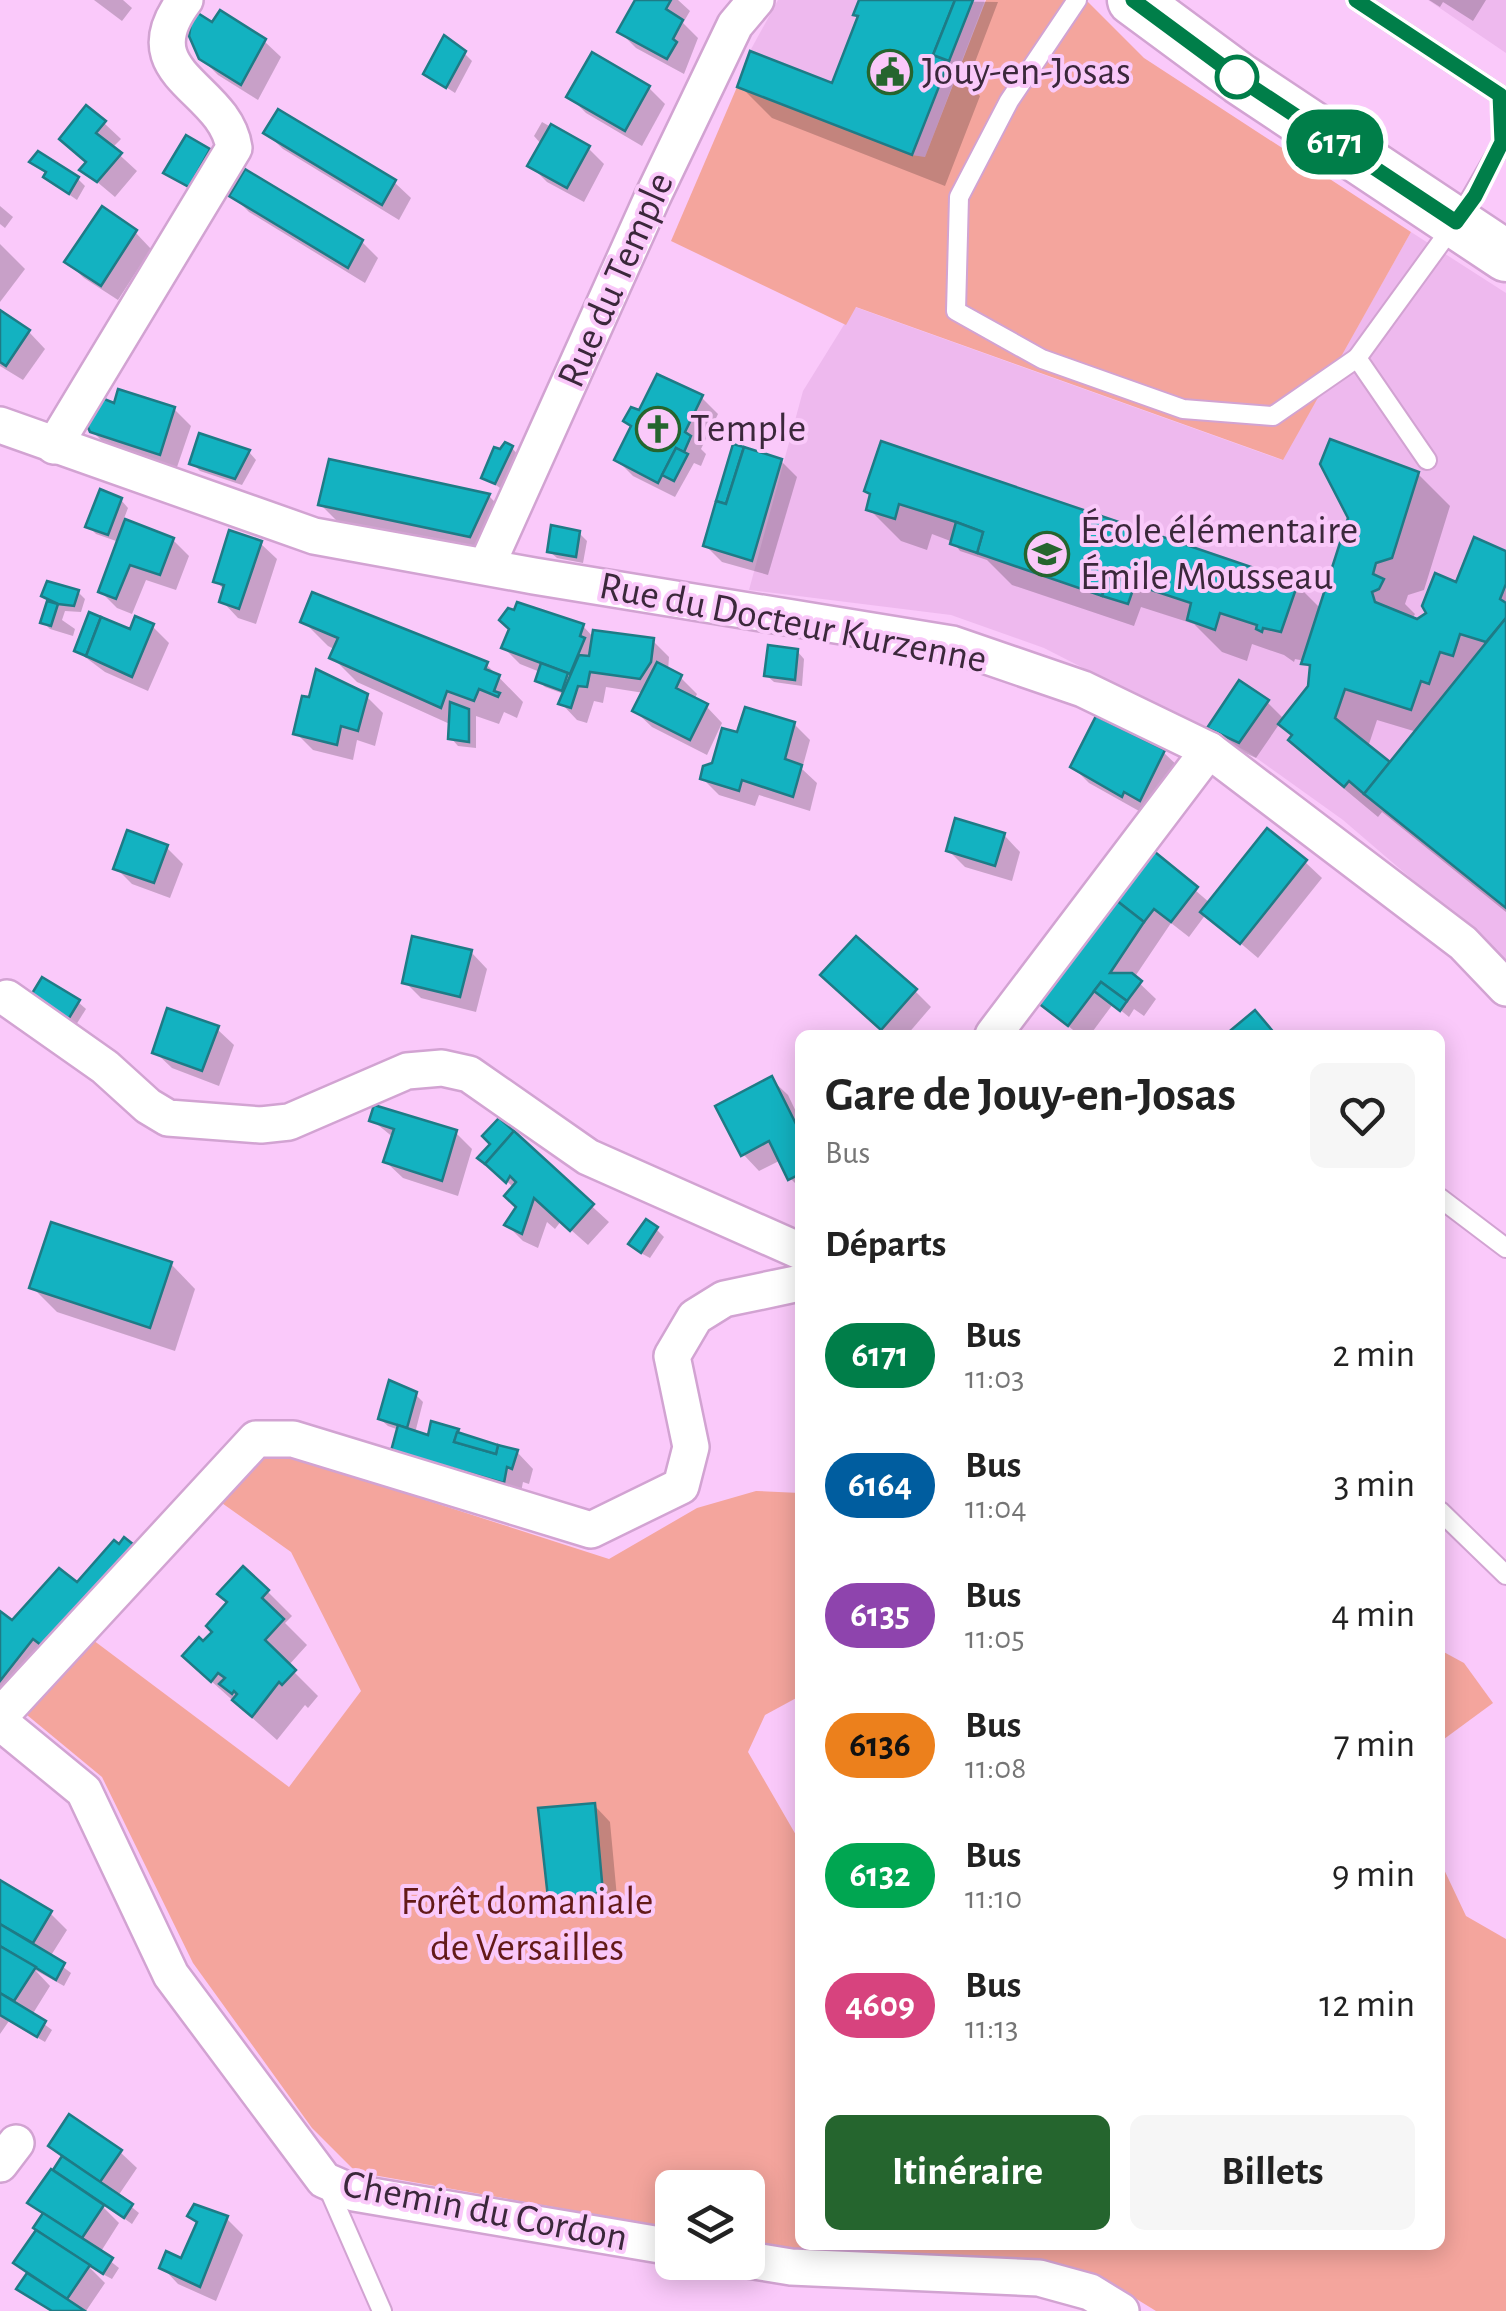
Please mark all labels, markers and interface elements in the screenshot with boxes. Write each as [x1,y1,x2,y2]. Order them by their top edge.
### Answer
public building icon: Jouy-en-Josas [867,49,913,95]
place label: Jouy-en-Josas [922,52,1131,92]
unlabelled marker [1216,56,1258,98]
line badge: 6171 [1265,110,1405,174]
text: 6171 [1306,125,1364,160]
street label: Rue du Temple [551,167,681,393]
church icon: Temple [635,406,681,452]
place label: Temple [690,409,806,449]
place label: École élémentaire Émile Mousseau [1080,507,1358,597]
school or university icon: École élémentaire Émile Mousseau [1024,531,1070,577]
street label: Rue du Docteur Kurzenne [596,566,990,680]
button: heart [1310,1063,1415,1168]
text: Gare de Jouy-en-Josas [825,1072,1236,1120]
text: Bus [825,1137,870,1169]
text: Départs [825,1226,946,1264]
text: Bus [965,1317,1021,1355]
text: 2 min [1332,1336,1415,1374]
text: 6171 [851,1338,909,1373]
text: 11:03 [965,1362,1024,1394]
text: Bus [965,1447,1021,1485]
text: 3 min [1334,1466,1415,1504]
text: 6164 [848,1468,912,1503]
text: 11:04 [965,1492,1027,1524]
text: Bus [965,1577,1021,1615]
text: 4 min [1331,1596,1415,1634]
text: 6135 [850,1598,910,1633]
text: 11:05 [965,1622,1025,1654]
text: Bus [965,1707,1021,1745]
text: 7 min [1334,1726,1415,1764]
text: 6136 [849,1728,911,1763]
text: 11:08 [965,1752,1026,1784]
text: Bus [965,1837,1021,1875]
text: 9 min [1332,1856,1415,1894]
text: 6132 [849,1858,911,1893]
park label: Forêt domaniale de Versailles [401,1882,654,1968]
text: 11:10 [965,1882,1022,1914]
text: Bus [965,1967,1021,2005]
text: 12 min [1319,1986,1415,2024]
text: 4609 [845,1988,915,2023]
text: 11:13 [965,2012,1019,2044]
button: Itinéraire [825,2115,1110,2230]
button: Billets [1130,2115,1415,2230]
street label: Chemin du Cordon [339,2164,631,2258]
map controls [655,2170,765,2280]
button: layers [655,2170,765,2280]

